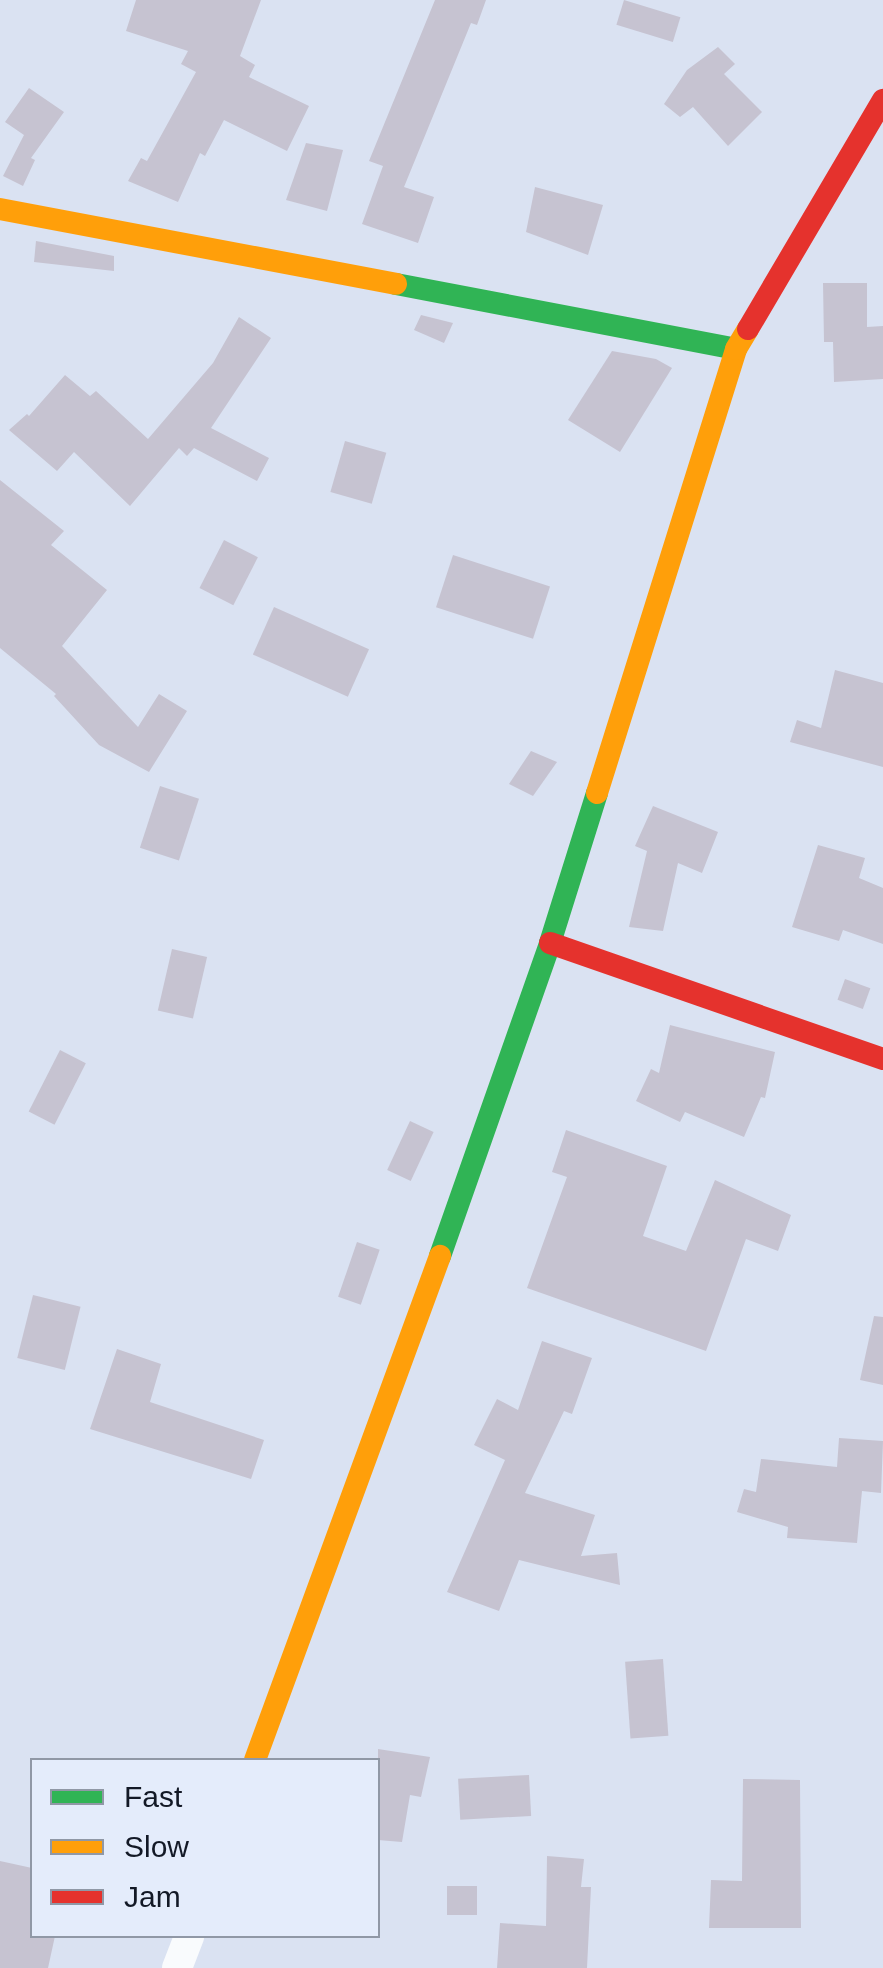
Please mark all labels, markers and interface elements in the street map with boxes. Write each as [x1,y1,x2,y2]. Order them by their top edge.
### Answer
legend [30,1758,380,1938]
text: Fast [124,1780,182,1813]
text: Slow [124,1830,189,1863]
text: Jam [124,1880,181,1913]

